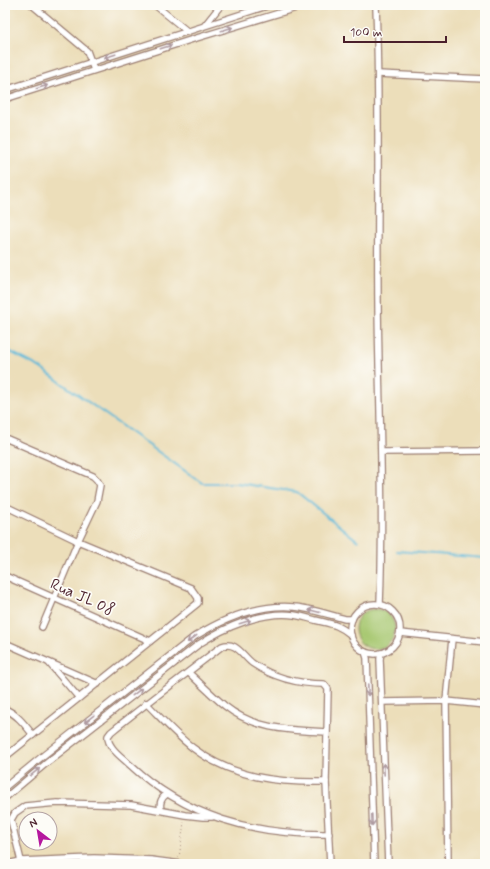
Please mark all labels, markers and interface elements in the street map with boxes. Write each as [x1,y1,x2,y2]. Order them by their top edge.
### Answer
scale bar [344,18,446,44]
one-way arrow [220,25,233,32]
text: 100 m [350,25,382,41]
one-way arrow [159,43,172,50]
one-way arrow [104,53,117,60]
one-way arrow [35,83,48,90]
street label: Rua JL 08 [47,574,118,621]
one-way arrow [308,607,321,615]
one-way arrow [238,618,251,625]
one-way arrow [186,635,197,644]
one-way arrow [364,683,372,696]
one-way arrow [132,688,143,696]
one-way arrow [84,715,95,724]
one-way arrow [381,763,388,776]
one-way arrow [29,768,40,777]
north arrow [18,811,58,851]
one-way arrow [369,813,376,826]
text: N [27,815,40,831]

